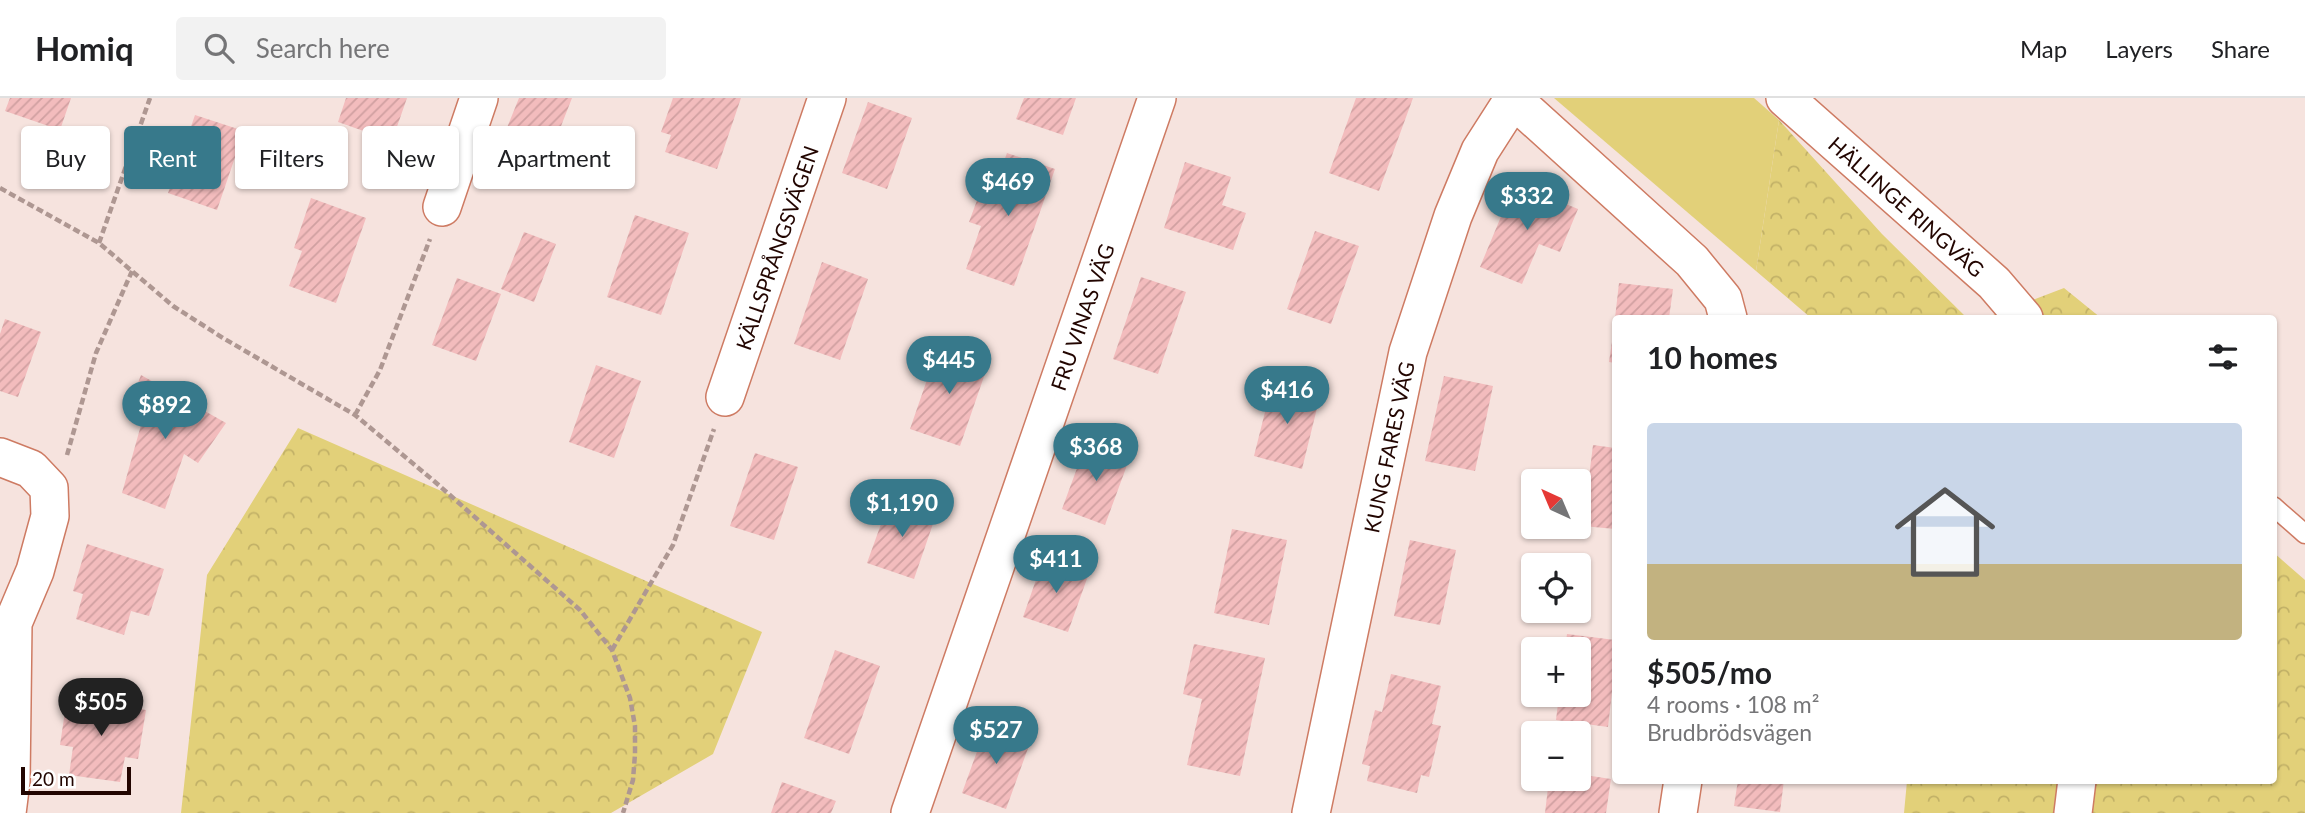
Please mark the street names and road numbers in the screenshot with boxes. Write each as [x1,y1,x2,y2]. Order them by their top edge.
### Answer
street label: HÄLLINGE RINGVÄG [1824,131,1990,281]
street label: KÄLLSPRÅNGSVÄGEN [730,142,822,353]
street label: FRU VINAS VÄG [1045,240,1118,394]
street label: KUNG FARES VÄG [1358,359,1418,535]

